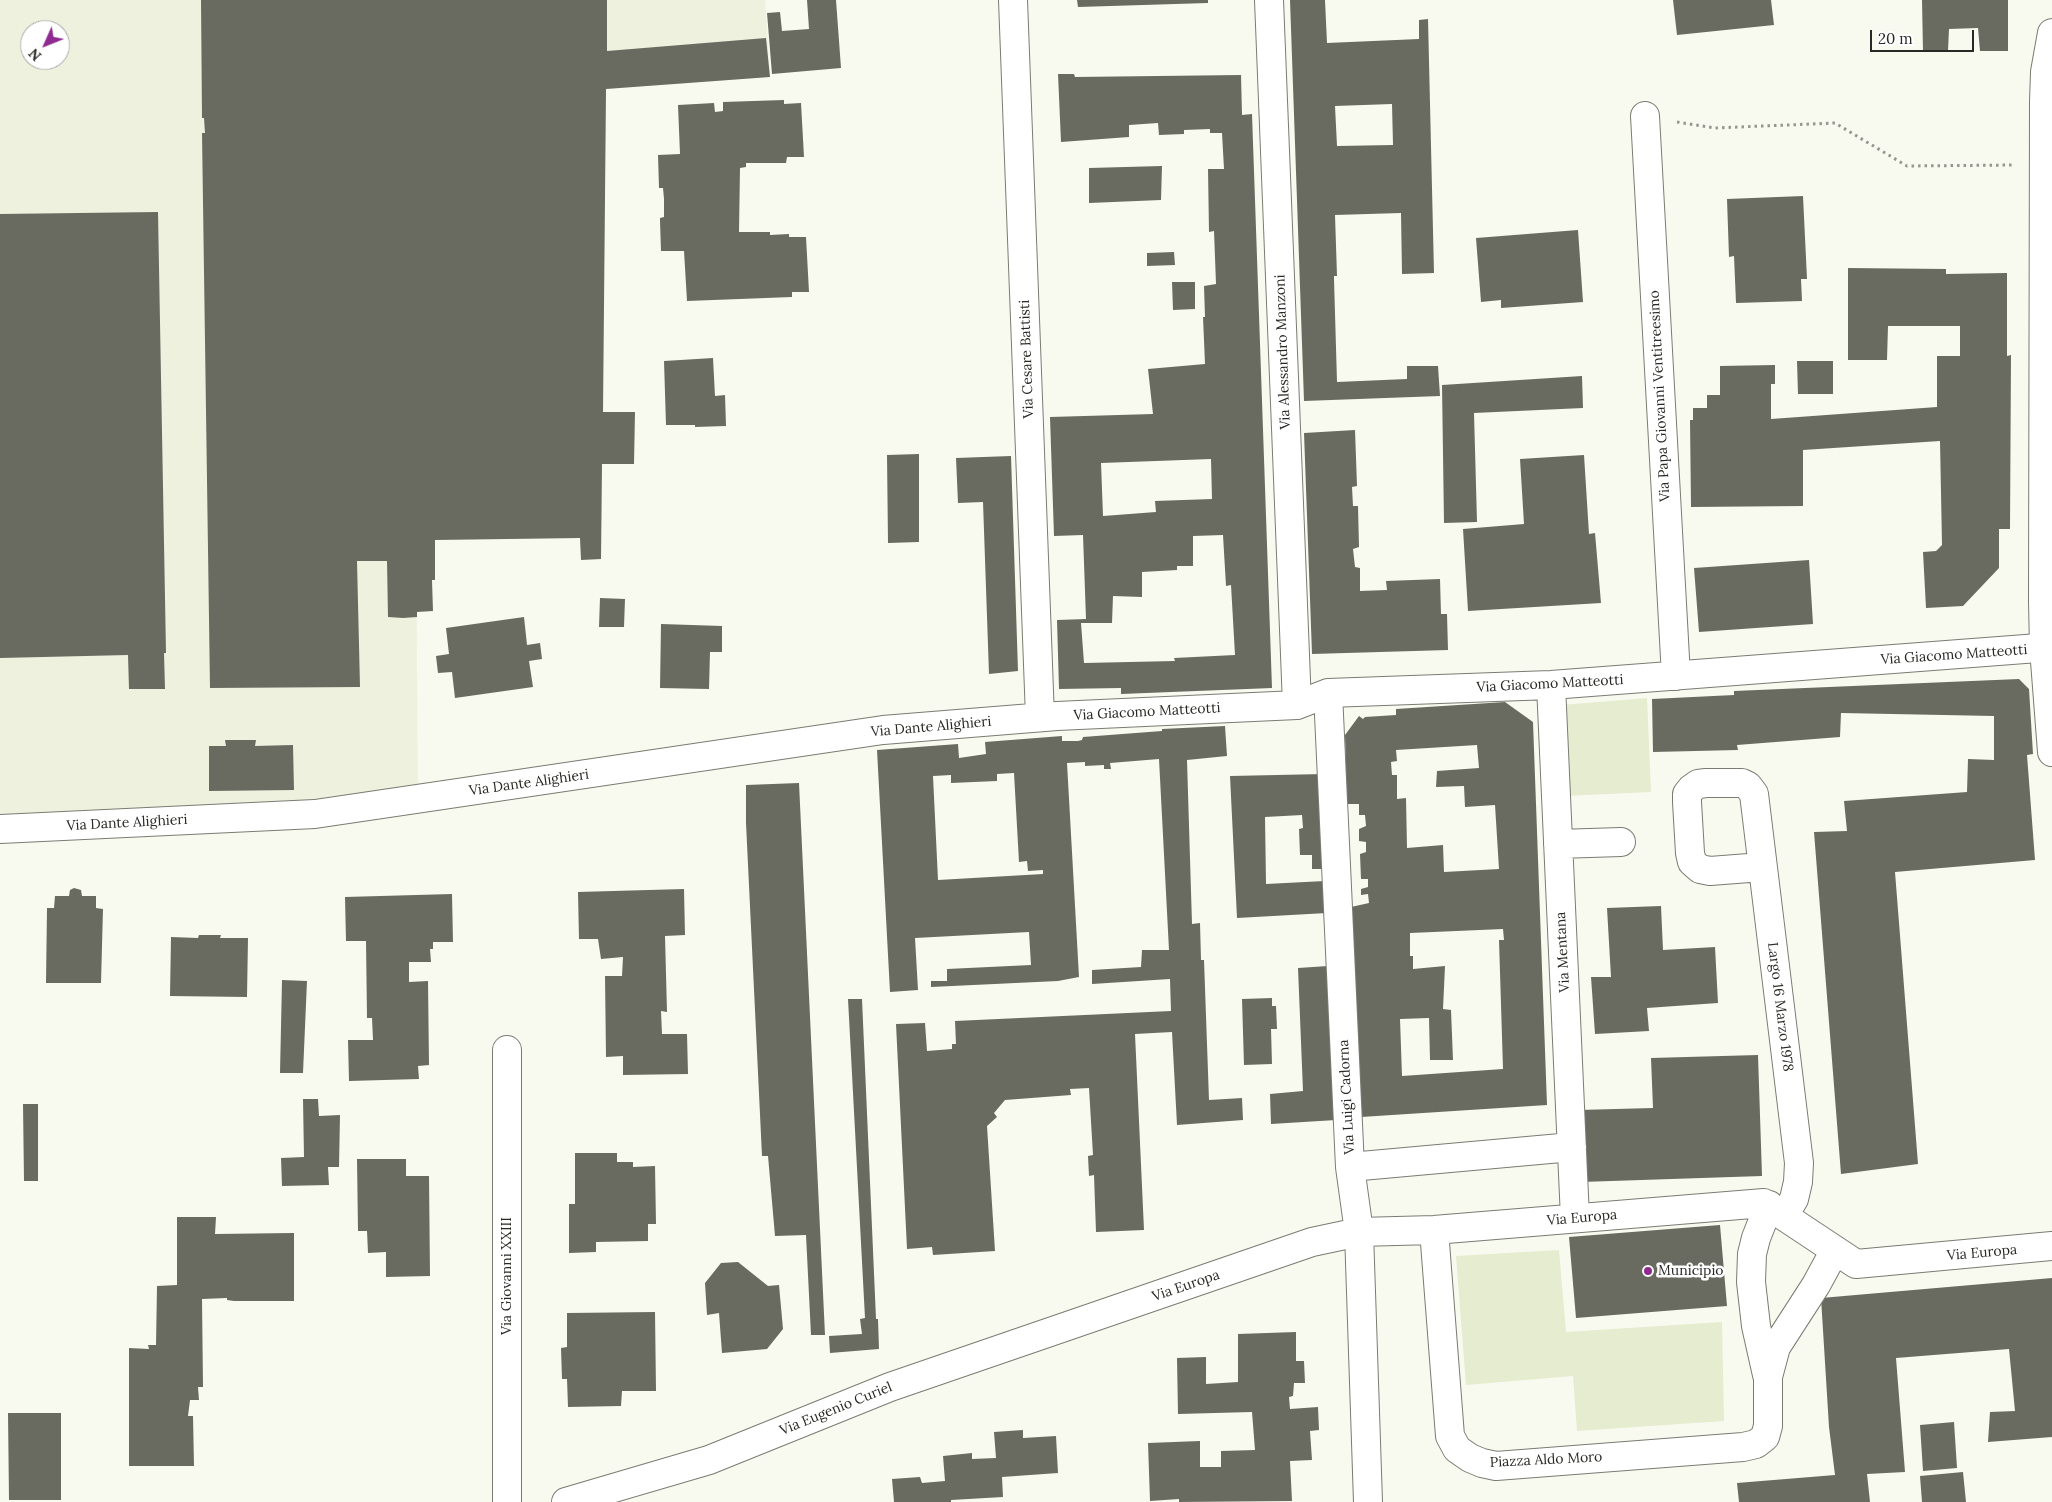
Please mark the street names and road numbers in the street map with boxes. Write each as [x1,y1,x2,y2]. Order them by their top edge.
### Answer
street label: Via Alessandro Manzoni [1272,274,1294,430]
street label: Via Papa Giovanni Ventitreesimo [1646,290,1674,502]
street label: Via Cesare Battisti [1017,299,1037,419]
street label: Via Giacomo Matteotti [1880,641,2028,669]
street label: Via Giacomo Matteotti [1476,672,1624,696]
street label: Via Giacomo Matteotti [1073,700,1221,724]
street label: Via Dante Alighieri [870,713,992,741]
street label: Via Dante Alighieri [468,766,590,800]
street label: Via Dante Alighieri [66,811,188,835]
street label: Via Mentana [1552,911,1574,993]
street label: Largo 16 Marzo 1978 [1764,941,1796,1073]
street label: Via Luigi Cadorna [1336,1039,1358,1155]
street label: Via Europa [1546,1207,1618,1229]
street label: Via Giovanni XXIII [499,1217,515,1335]
street label: Via Europa [1946,1242,2018,1264]
street label: Via Europa [1150,1267,1222,1305]
street label: Via Eugenio Curiel [777,1379,895,1439]
street label: Piazza Aldo Moro [1489,1449,1603,1471]

